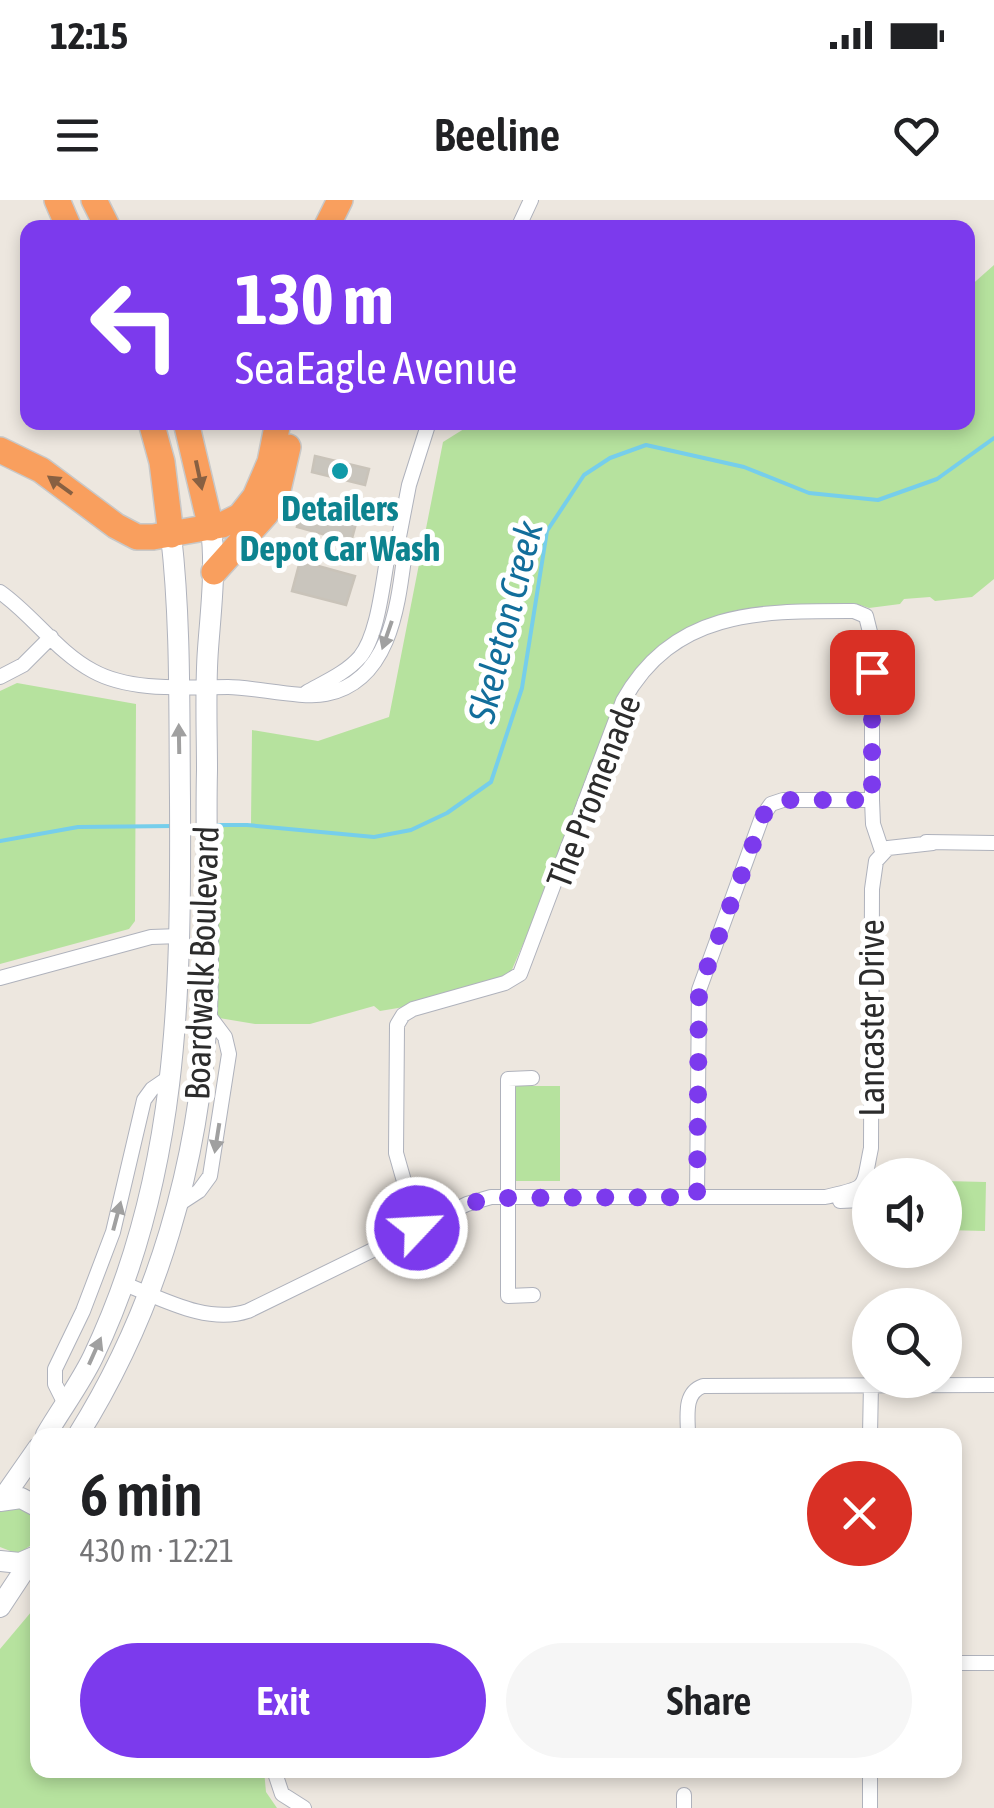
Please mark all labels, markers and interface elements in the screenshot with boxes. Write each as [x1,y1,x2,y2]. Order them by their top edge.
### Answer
text: 12:15 [50,14,128,57]
icon: menu [50,108,105,163]
icon: heart [889,108,944,163]
text: Beeline [434,109,560,161]
text: 130 m [235,259,394,339]
icon: left [70,260,200,390]
text: SeaEagle Avenue [235,342,517,394]
one-way arrow [191,460,207,491]
marker: Detailers Depot Car Wash [329,460,351,482]
one-way arrow [47,475,73,495]
place label: Detailers Depot Car Wash [240,488,440,568]
water label: Skeleton Creek [459,516,551,728]
one-way arrow [379,621,394,651]
pin [830,630,915,715]
icon: arrive [845,645,900,700]
street label: The Promenade [538,689,648,893]
one-way arrow [171,722,187,754]
street label: Boardwalk Boulevard [176,825,226,1101]
street label: Lancaster Drive [851,919,891,1117]
one-way arrow [209,1122,225,1154]
map controls [852,1158,962,1398]
button: sound [852,1158,962,1268]
position arrow [365,1176,469,1280]
one-way arrow [110,1201,126,1232]
button: search [852,1288,962,1398]
one-way arrow [86,1336,103,1365]
text: 6 min [80,1460,203,1529]
button: close [807,1461,912,1566]
text: 430 m · 12:21 [80,1532,234,1569]
button: Exit [80,1643,486,1758]
button: Share [506,1643,912,1758]

